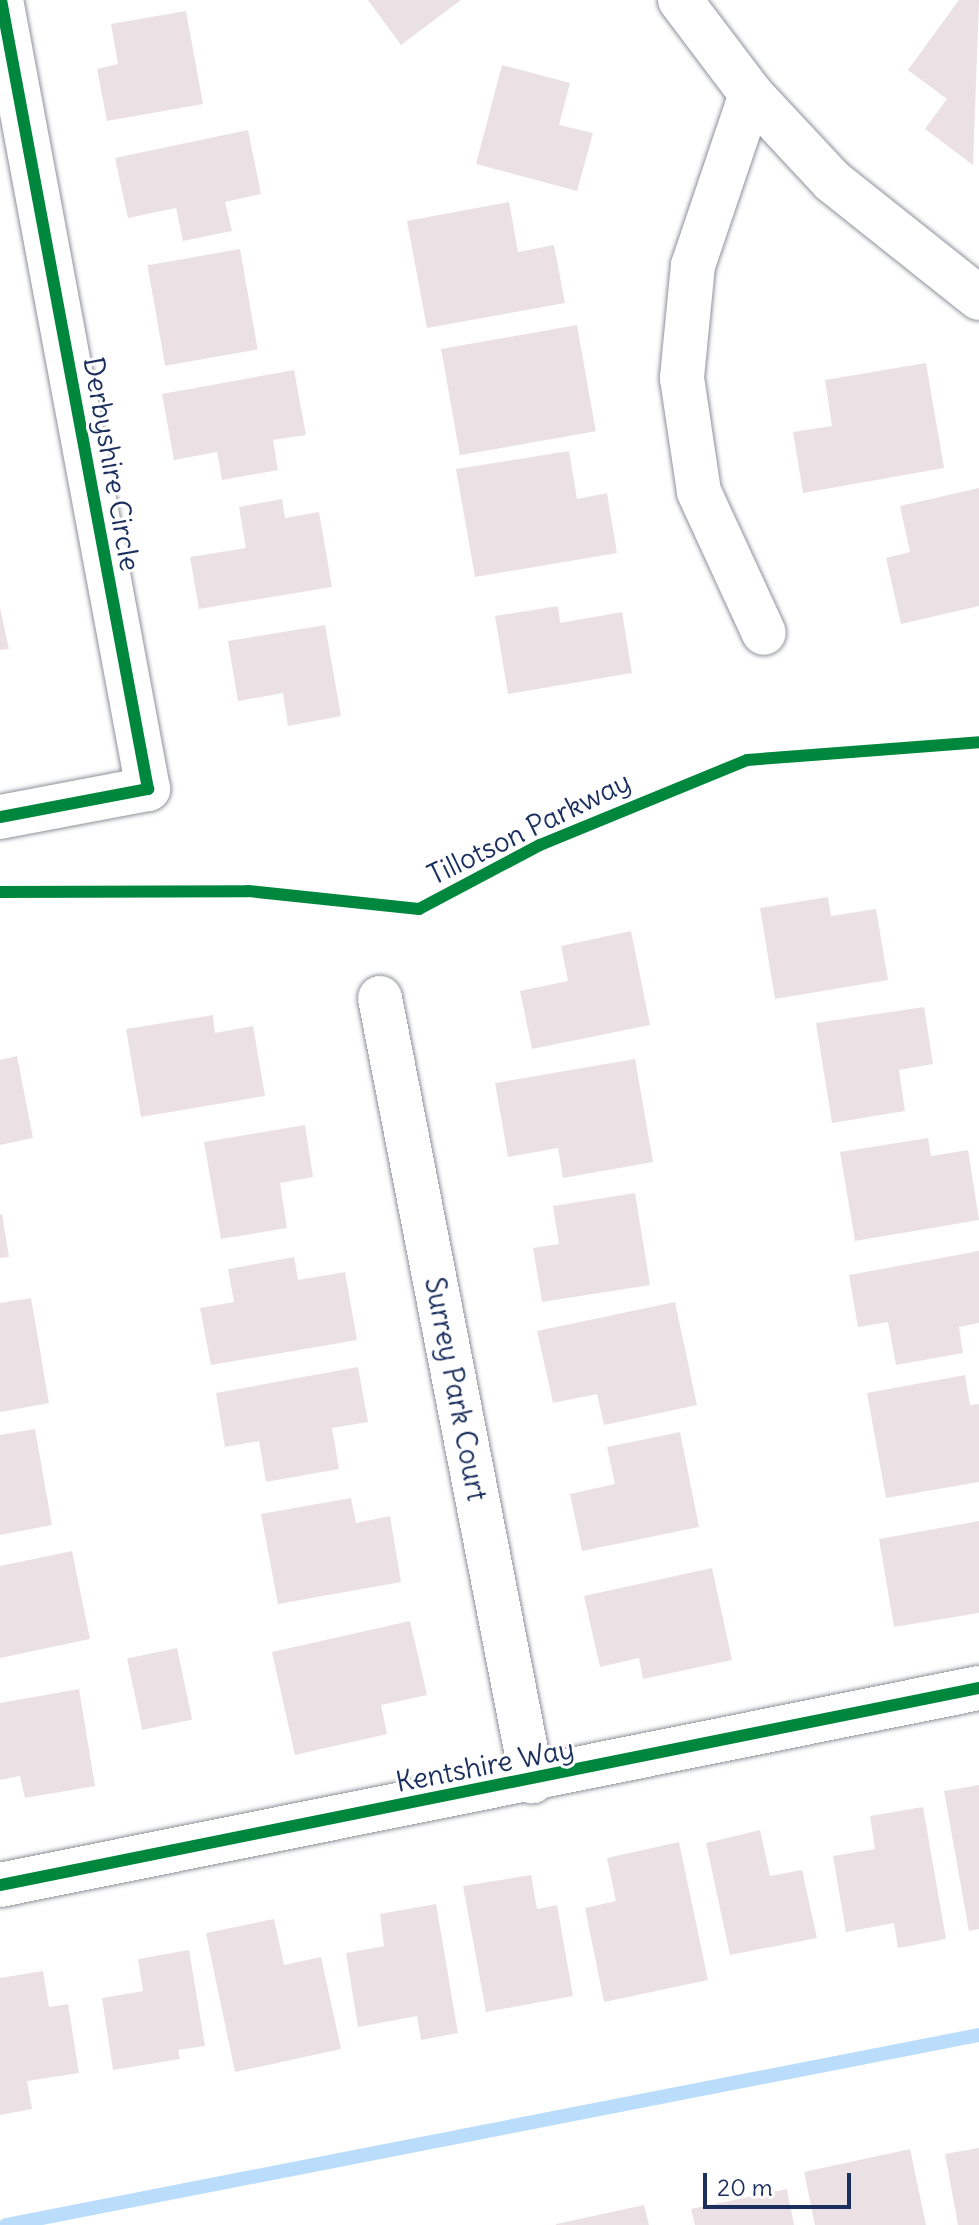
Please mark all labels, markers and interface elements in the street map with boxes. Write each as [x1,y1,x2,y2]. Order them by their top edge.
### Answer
street label: Derbyshire Circle [77,354,147,574]
street label: Tillotson Parkway [422,764,636,892]
street label: Surrey Park Court [418,1274,494,1504]
street label: Kentshire Way [393,1731,577,1799]
scale bar [707,2157,855,2207]
text: 20 m [717,2172,773,2202]

